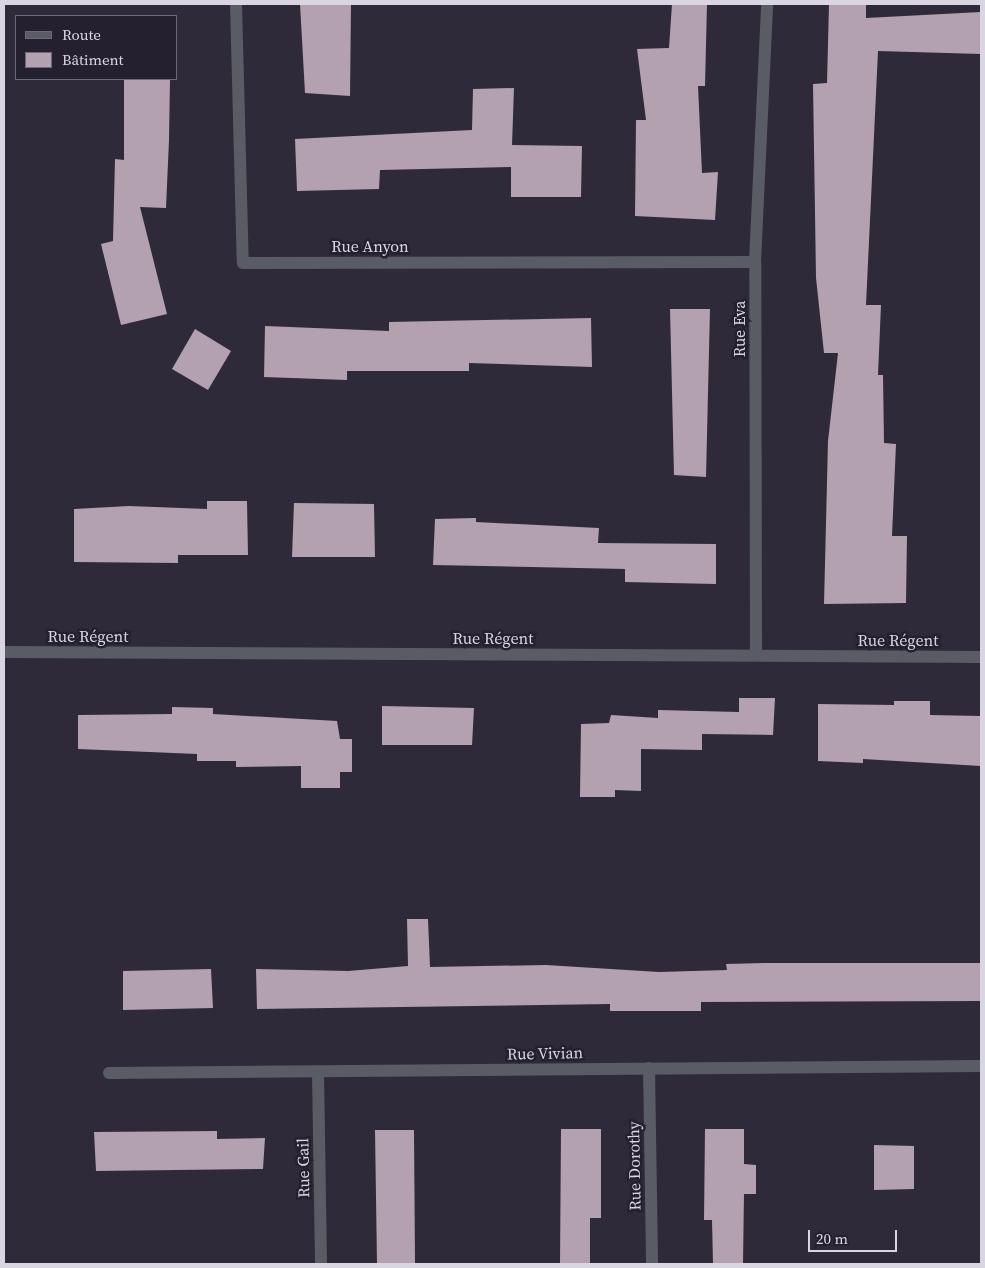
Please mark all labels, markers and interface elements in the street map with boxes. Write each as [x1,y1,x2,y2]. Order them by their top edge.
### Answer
legend [15,15,178,80]
text: Route [62,24,101,45]
text: Bâtiment [62,49,123,70]
street label: Rue Anyon [331,236,409,256]
street label: Rue Eva [729,301,749,357]
street label: Rue Régent [48,626,128,646]
street label: Rue Régent [453,628,533,648]
street label: Rue Régent [858,630,938,650]
street label: Rue Vivian [506,1043,584,1063]
street label: Rue Dorothy [624,1121,644,1211]
street label: Rue Gail [293,1138,313,1198]
scale bar [810,1220,899,1252]
text: 20 m [816,1228,848,1249]

